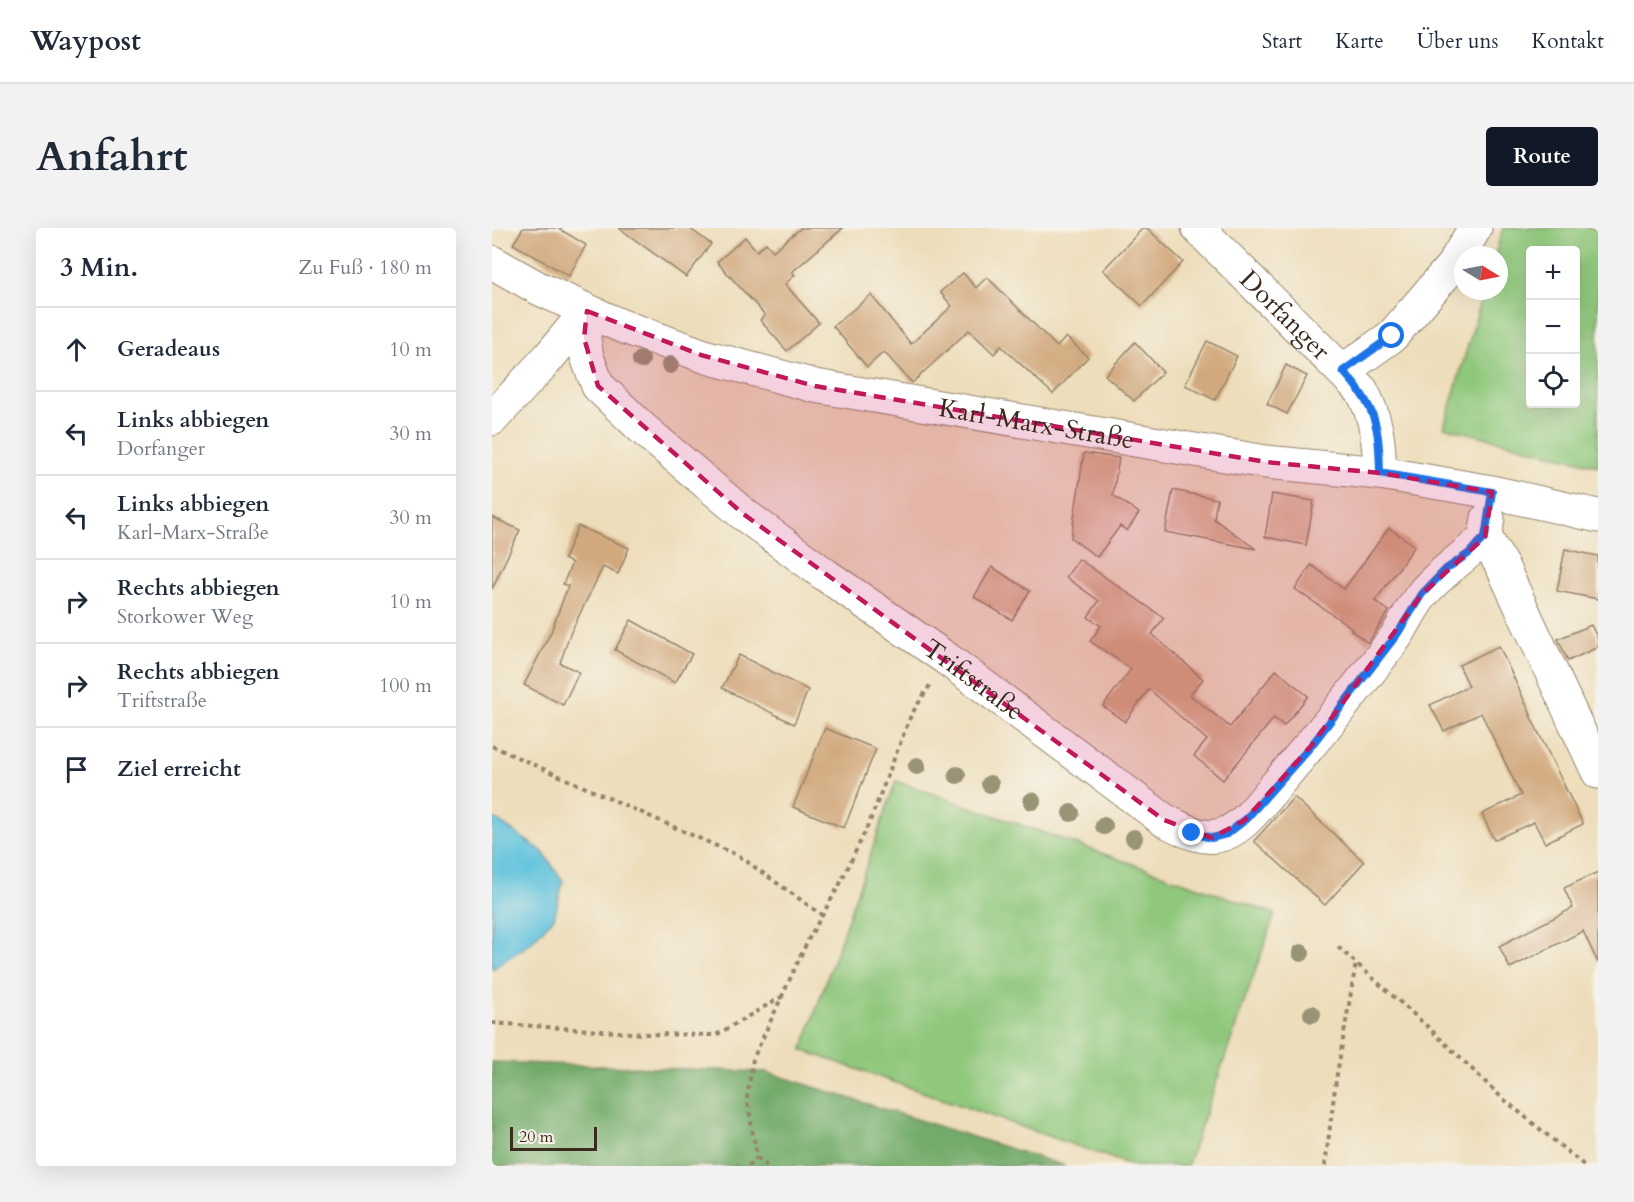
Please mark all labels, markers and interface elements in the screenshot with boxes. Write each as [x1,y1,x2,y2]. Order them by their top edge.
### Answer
text: Waypost [30,22,141,60]
text: Start [1262,27,1302,56]
text: Karte [1335,27,1384,56]
text: Über uns [1417,27,1499,56]
text: Kontakt [1532,27,1604,56]
button: Route [1486,127,1598,186]
text: Anfahrt [36,128,188,185]
north arrow [1454,246,1508,300]
map controls [1526,246,1580,408]
button: + [1526,246,1580,300]
text: 3 Min. [60,250,138,285]
text: Zu Fuß · 180 m [298,254,432,281]
street label: Dorfanger [1232,262,1339,368]
button: − [1526,300,1580,354]
route start [1378,322,1404,348]
icon: ahead [60,333,93,366]
text: Geradeaus [117,334,220,364]
text: 10 m [389,336,432,363]
button: locate [1526,354,1580,408]
street label: Karl-Marx-Straße [936,390,1137,457]
text: Links abbiegen [117,405,269,435]
icon: left [60,417,93,450]
text: 30 m [389,420,432,447]
text: Dorfanger [117,435,205,462]
text: Links abbiegen [117,489,269,519]
icon: left [60,501,93,534]
text: 30 m [389,504,432,531]
text: Karl-Marx-Straße [117,519,269,546]
text: Rechts abbiegen [117,573,280,603]
icon: right [60,585,93,618]
text: 10 m [389,588,432,615]
text: Storkower Weg [117,603,253,630]
street label: Triftstraße [917,631,1032,728]
text: Rechts abbiegen [117,657,280,687]
icon: right [60,669,93,702]
text: 100 m [379,672,432,699]
text: Triftstraße [117,687,207,714]
icon: arrive [60,753,93,786]
text: Ziel erreicht [117,754,241,784]
route end [1178,819,1204,845]
scale bar [510,1124,597,1152]
text: 20 m [519,1126,553,1148]

